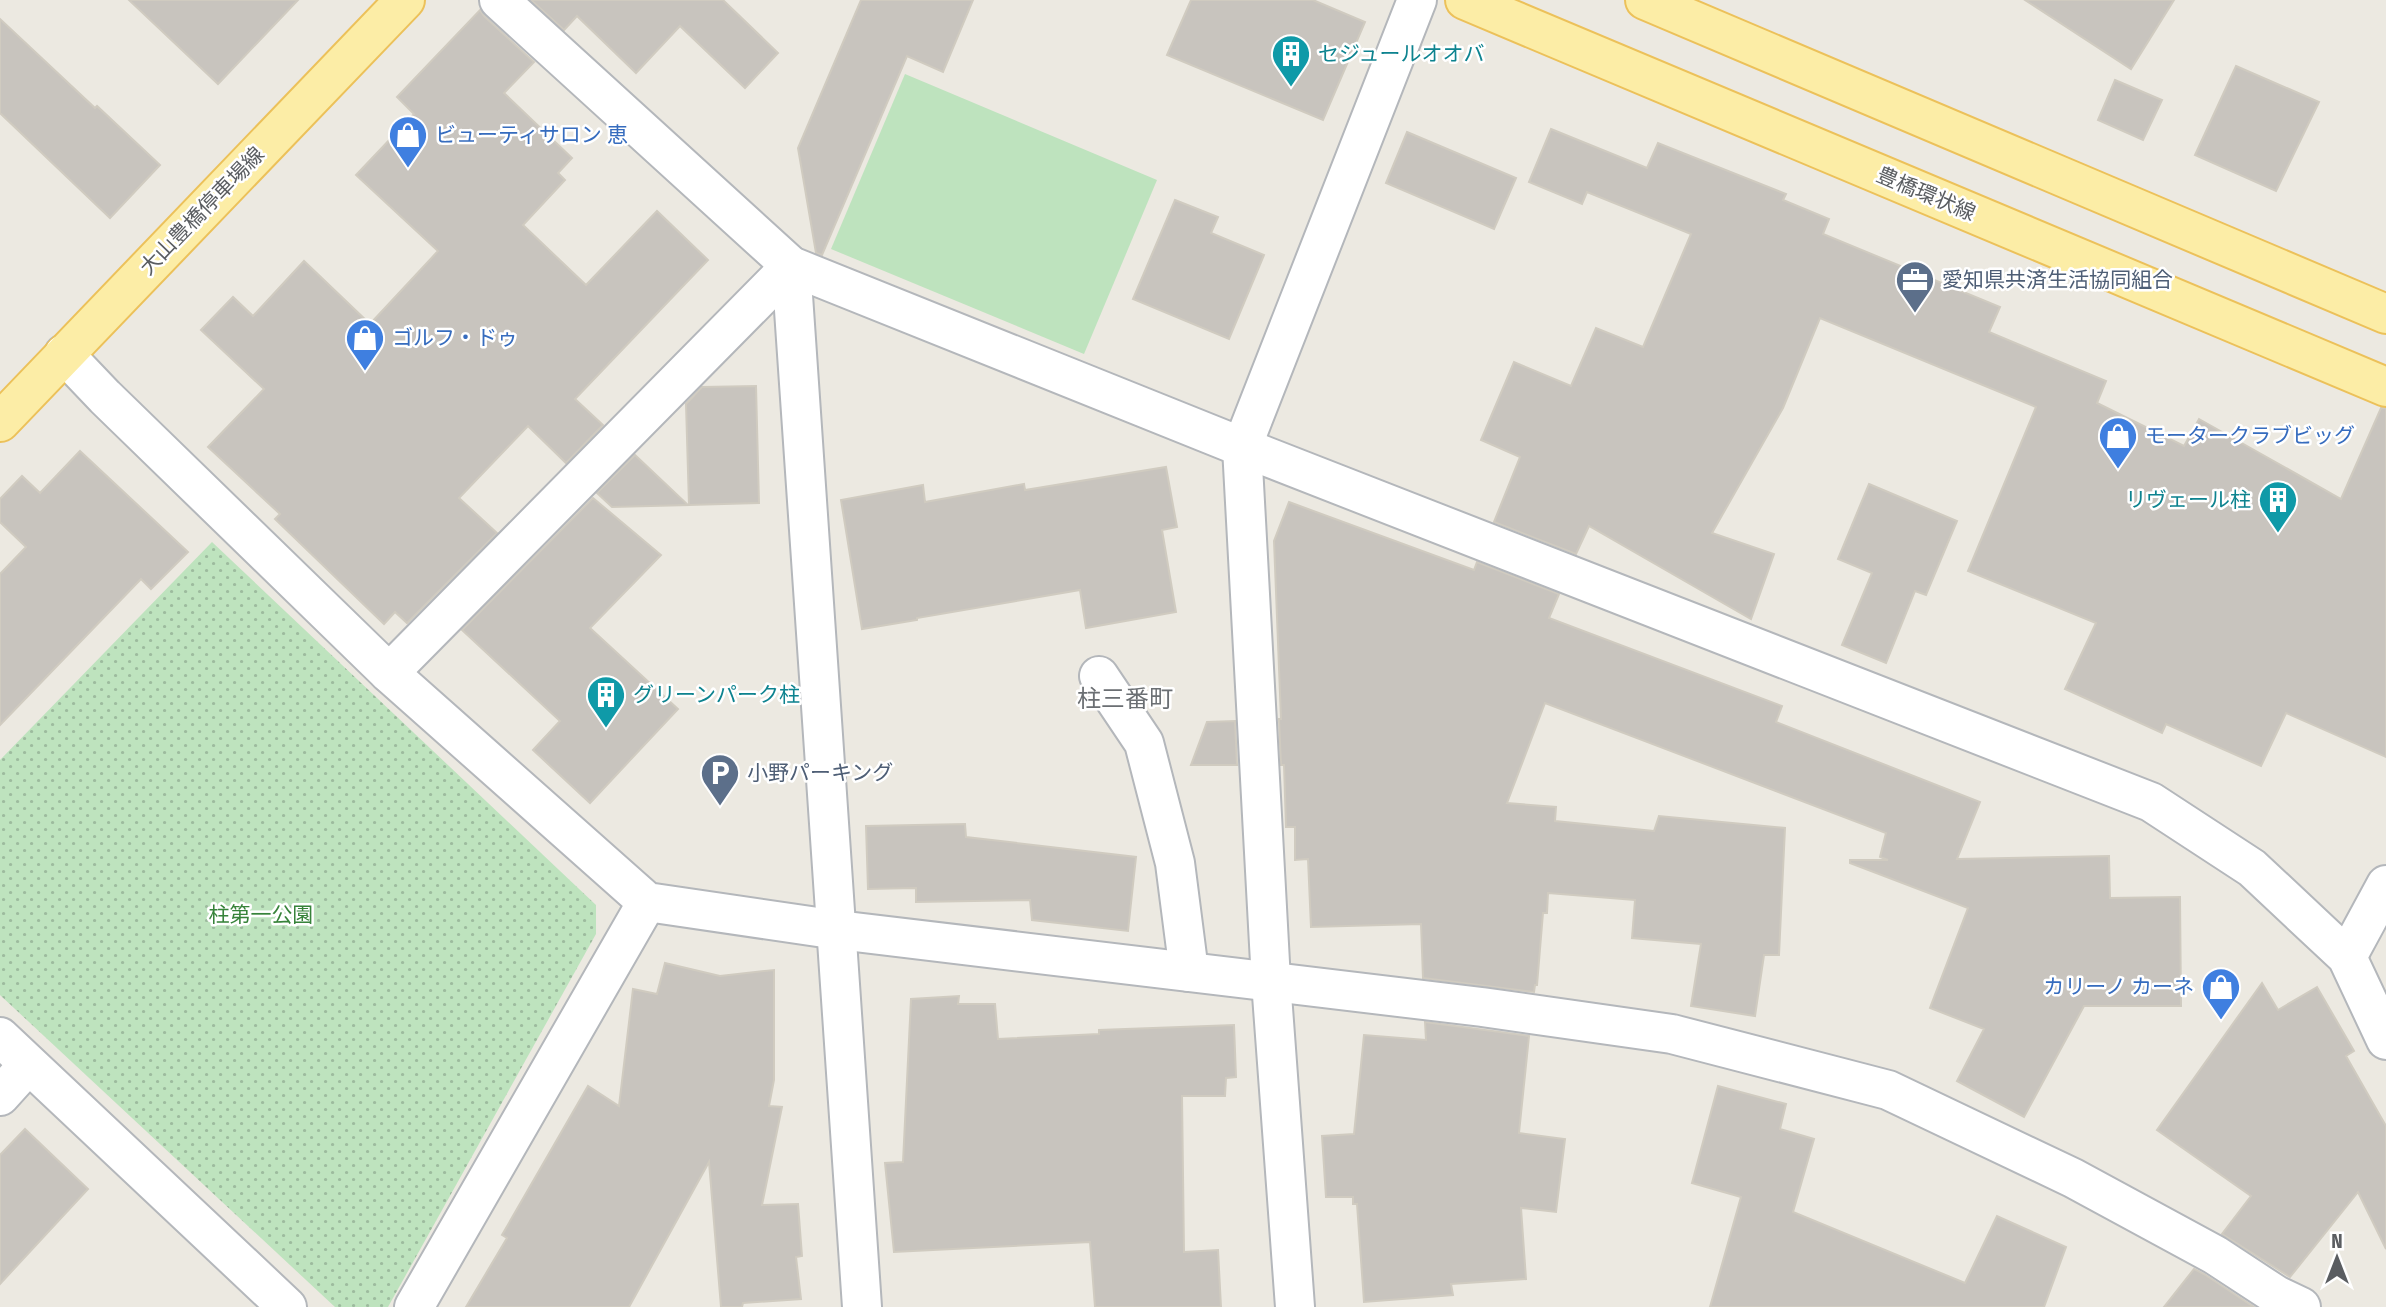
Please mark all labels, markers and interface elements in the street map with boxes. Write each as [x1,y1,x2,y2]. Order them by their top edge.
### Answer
building icon: セジュールオオバ [1270,33,1312,88]
place label: セジュールオオバ [1318,41,1485,67]
shop icon: ビューティサロン 恵 [387,114,429,169]
place label: ビューティサロン 恵 [435,122,628,148]
street label: 大山豊橋停車場線 [134,142,270,280]
street label: 豊橋環状線 [1873,162,1979,226]
office icon: 愛知県共済生活協同組合 [1894,259,1936,314]
place label: 愛知県共済生活協同組合 [1942,267,2173,293]
shop icon: ゴルフ・ドゥ [344,317,386,372]
place label: ゴルフ・ドゥ [392,325,518,351]
shop icon: モータークラブビッグ [2097,415,2139,470]
place label: モータークラブビッグ [2145,423,2355,449]
building icon: リヴェール柱 [2257,479,2299,534]
place label: リヴェール柱 [2125,487,2251,513]
building icon: グリーンパーク柱 [585,674,627,729]
place label: グリーンパーク柱 [633,682,800,708]
district label: 柱三番町 [1077,685,1173,713]
parking icon: 小野パーキング [699,752,741,807]
place label: 小野パーキング [747,760,893,786]
park label: 柱第一公園 [209,902,314,928]
shop icon: カリーノ カーネ [2200,966,2242,1021]
place label: カリーノ カーネ [2043,974,2194,1000]
north arrow [2302,1223,2372,1293]
text: N [2331,1230,2343,1253]

